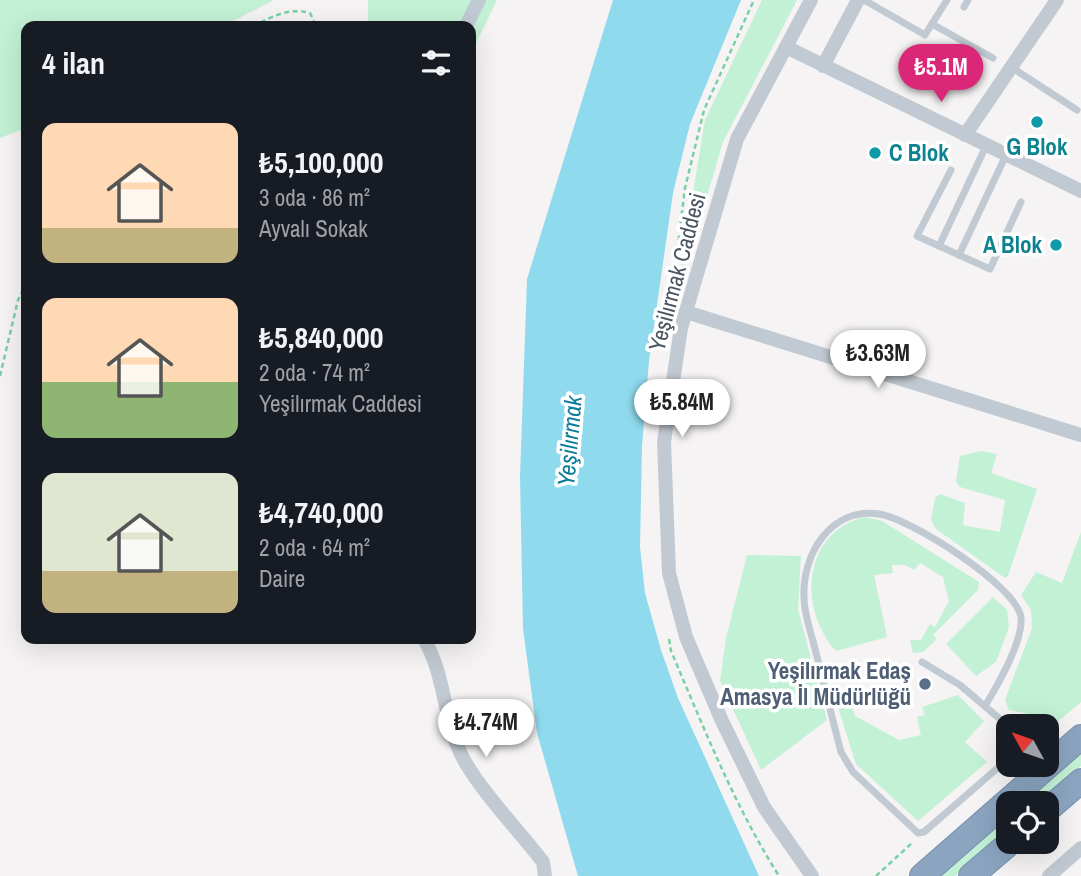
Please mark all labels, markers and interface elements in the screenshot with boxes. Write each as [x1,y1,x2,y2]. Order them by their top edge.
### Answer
text: 4 ilan [42,43,105,83]
icon: filters [417,44,455,82]
pin: ₺5.1M [892,44,990,104]
text: ₺5.1M [914,51,968,82]
marker: G Blok [1029,114,1045,130]
place label: G Blok [1007,131,1068,162]
place label: C Blok [889,137,949,168]
text: ₺5,100,000 [259,142,383,182]
marker: C Blok [867,145,883,161]
icon: home [98,151,182,235]
text: 3 oda · 86 m² [259,182,370,213]
street label: Yeşilırmak Caddesi [640,189,713,355]
text: Ayvalı Sokak [259,213,368,244]
place label: A Blok [983,229,1043,260]
marker: A Blok [1048,237,1064,253]
text: ₺5,840,000 [259,317,383,357]
icon: home [98,326,182,410]
pin: ₺3.63M [821,330,935,390]
text: ₺3.63M [846,337,910,368]
text: 2 oda · 74 m² [259,357,370,388]
pin: ₺5.84M [625,380,739,439]
text: ₺5.84M [650,386,714,417]
text: Yeşilırmak Caddesi [259,388,422,419]
water label: Yeşilırmak [549,393,589,488]
text: ₺4,740,000 [259,492,383,532]
icon: home [98,501,182,585]
text: 2 oda · 64 m² [259,532,370,563]
text: Daire [259,563,305,594]
place label: Yeşilırmak Edaş Amasya İl Müdürlüğü [720,655,911,712]
marker: Yeşilırmak Edaş Amasya İl Müdürlüğü [917,676,933,692]
pin: ₺4.74M [429,700,543,759]
text: ₺4.74M [454,706,518,737]
north arrow [996,714,1059,777]
map controls [996,714,1059,854]
button: locate [996,791,1059,854]

